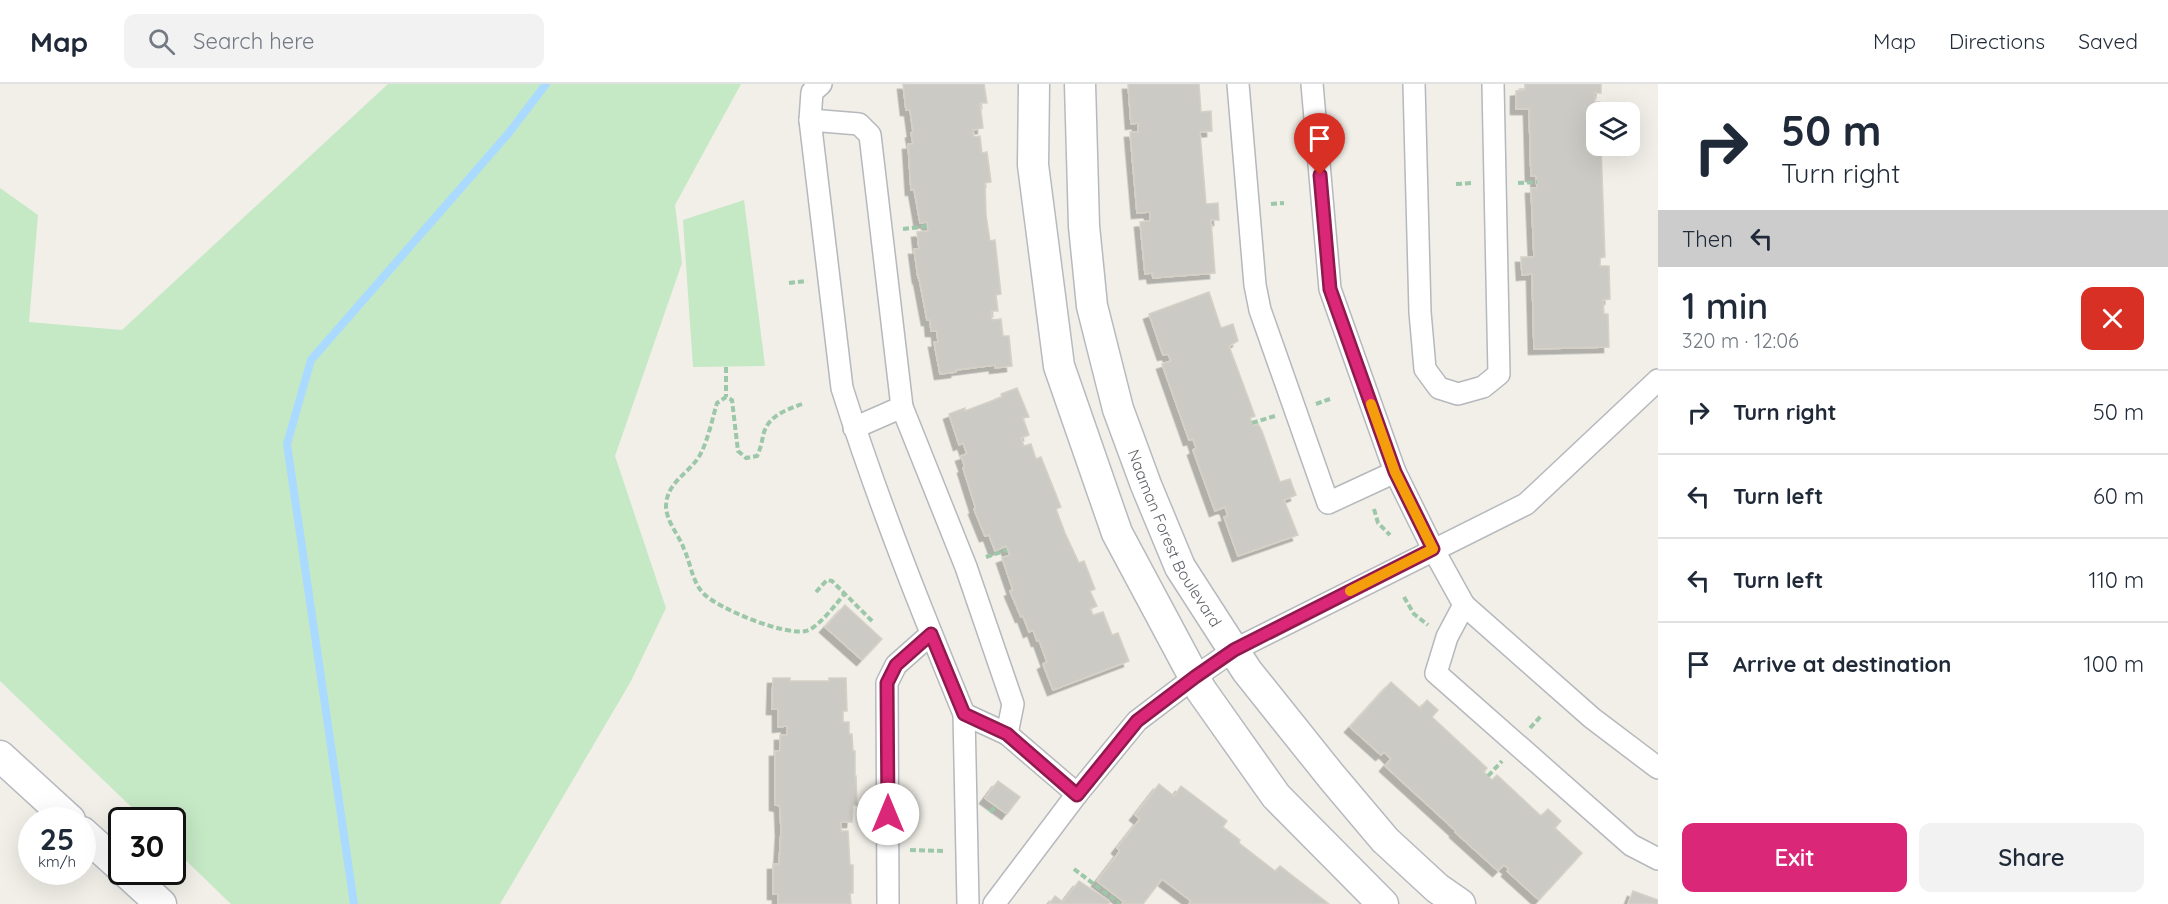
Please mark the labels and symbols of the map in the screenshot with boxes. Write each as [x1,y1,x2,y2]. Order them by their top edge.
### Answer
pin [1294,113,1345,175]
street label: Naaman Forest Boulevard [1124,447,1226,631]
position arrow [856,782,920,846]
speed limit sign: 30 [108,807,186,885]

